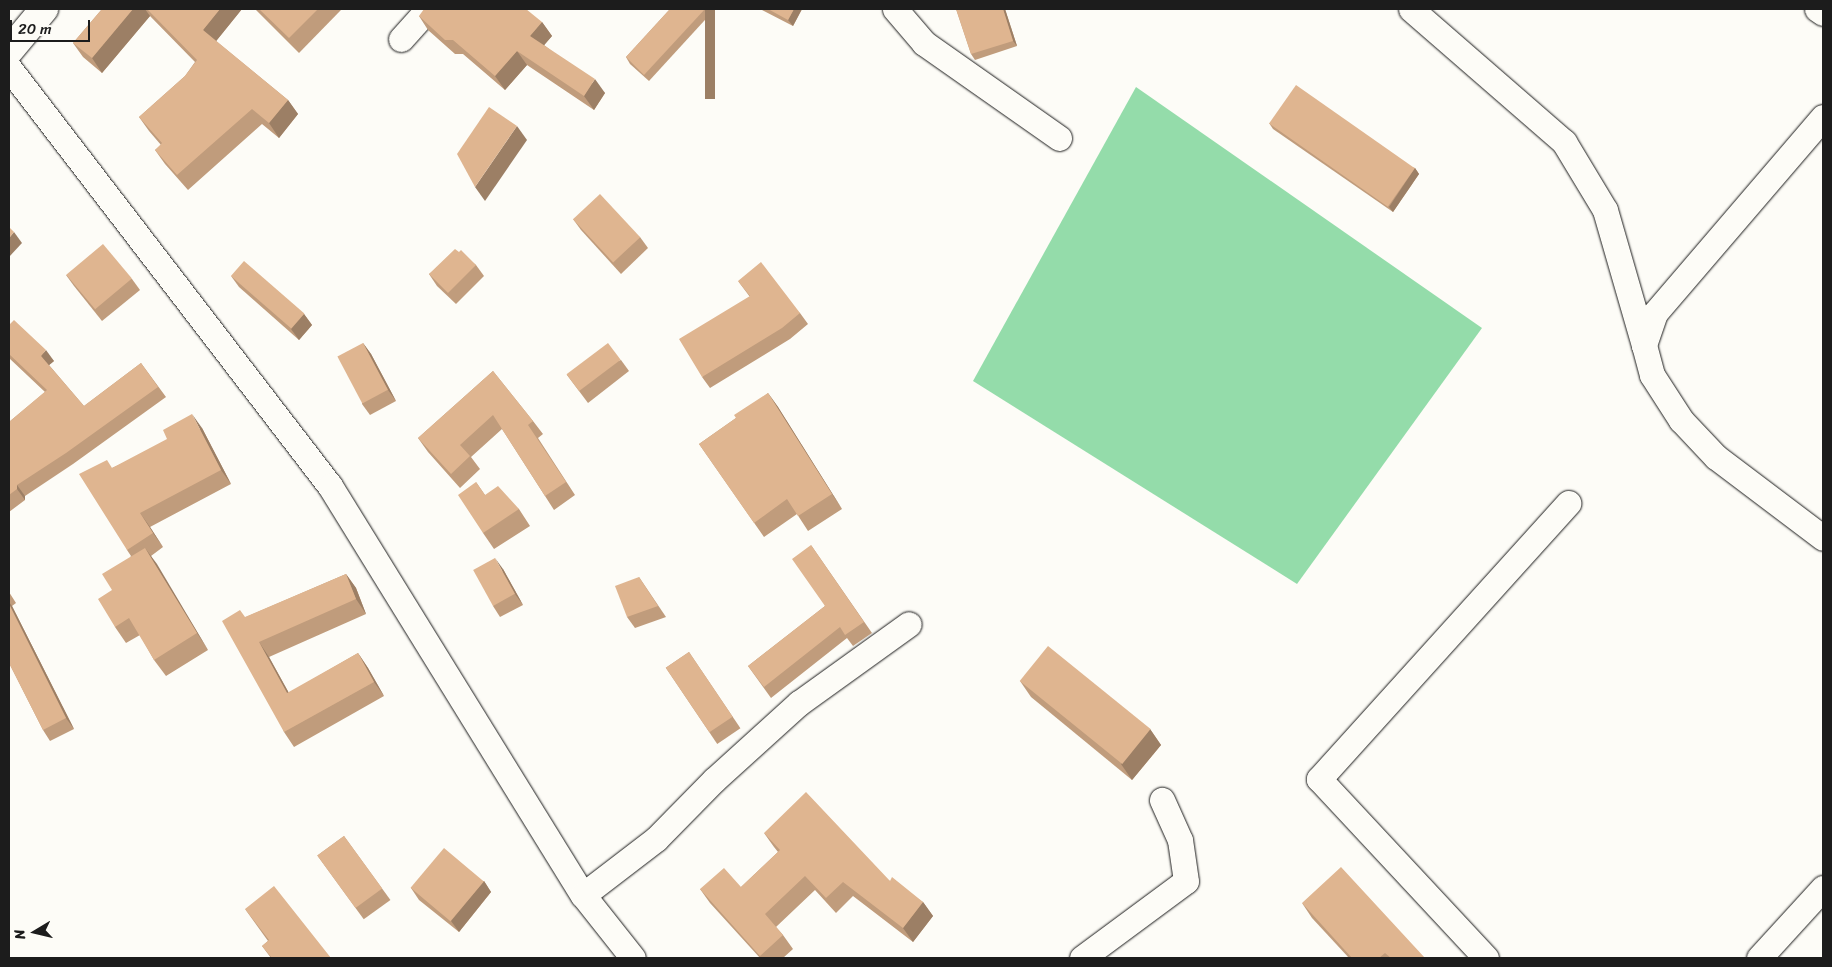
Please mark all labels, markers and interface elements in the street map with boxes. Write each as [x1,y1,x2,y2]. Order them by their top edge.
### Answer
scale bar [12,10,92,42]
text: 20 m [18,16,52,42]
north arrow [10,907,60,957]
text: N [7,928,33,941]

